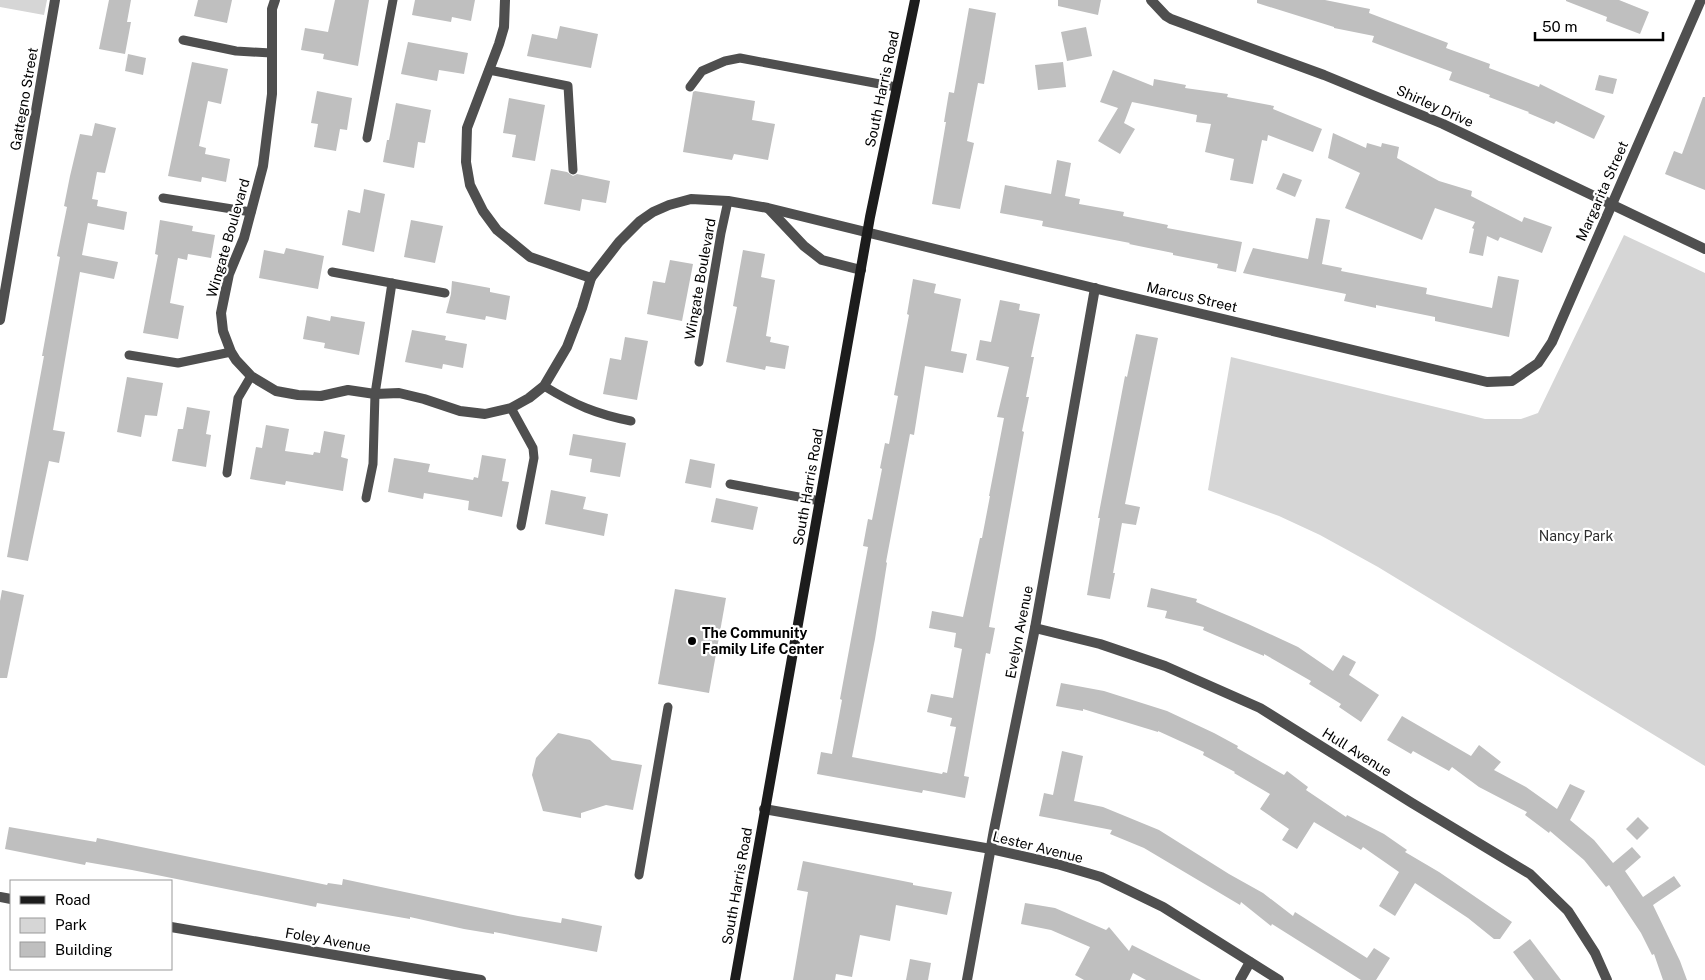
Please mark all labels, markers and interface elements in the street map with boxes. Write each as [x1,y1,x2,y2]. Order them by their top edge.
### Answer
scale bar [1535,10,1662,42]
text: 50 m [1542,18,1577,35]
street label: South Harris Road [862,29,902,149]
street label: Gattegno Street [7,46,41,152]
street label: Shirley Drive [1394,82,1476,130]
street label: Margarita Street [1573,138,1631,244]
street label: Wingate Boulevard [203,177,253,299]
street label: Wingate Boulevard [681,217,719,341]
street label: Marcus Street [1145,279,1239,315]
street label: South Harris Road [790,427,826,547]
park label: Nancy Park [1539,528,1613,544]
street label: Evelyn Avenue [1002,584,1036,680]
place label: The Community Family Life Center [702,625,824,657]
marker: The Community Family Life Center [686,635,698,647]
street label: Hull Avenue [1319,724,1395,780]
street label: South Harris Road [719,826,755,946]
street label: Lester Avenue [991,828,1085,866]
legend [10,880,172,970]
text: Road [55,891,91,908]
text: Park [55,916,87,933]
street label: Foley Avenue [284,925,372,955]
text: Building [55,941,113,958]

